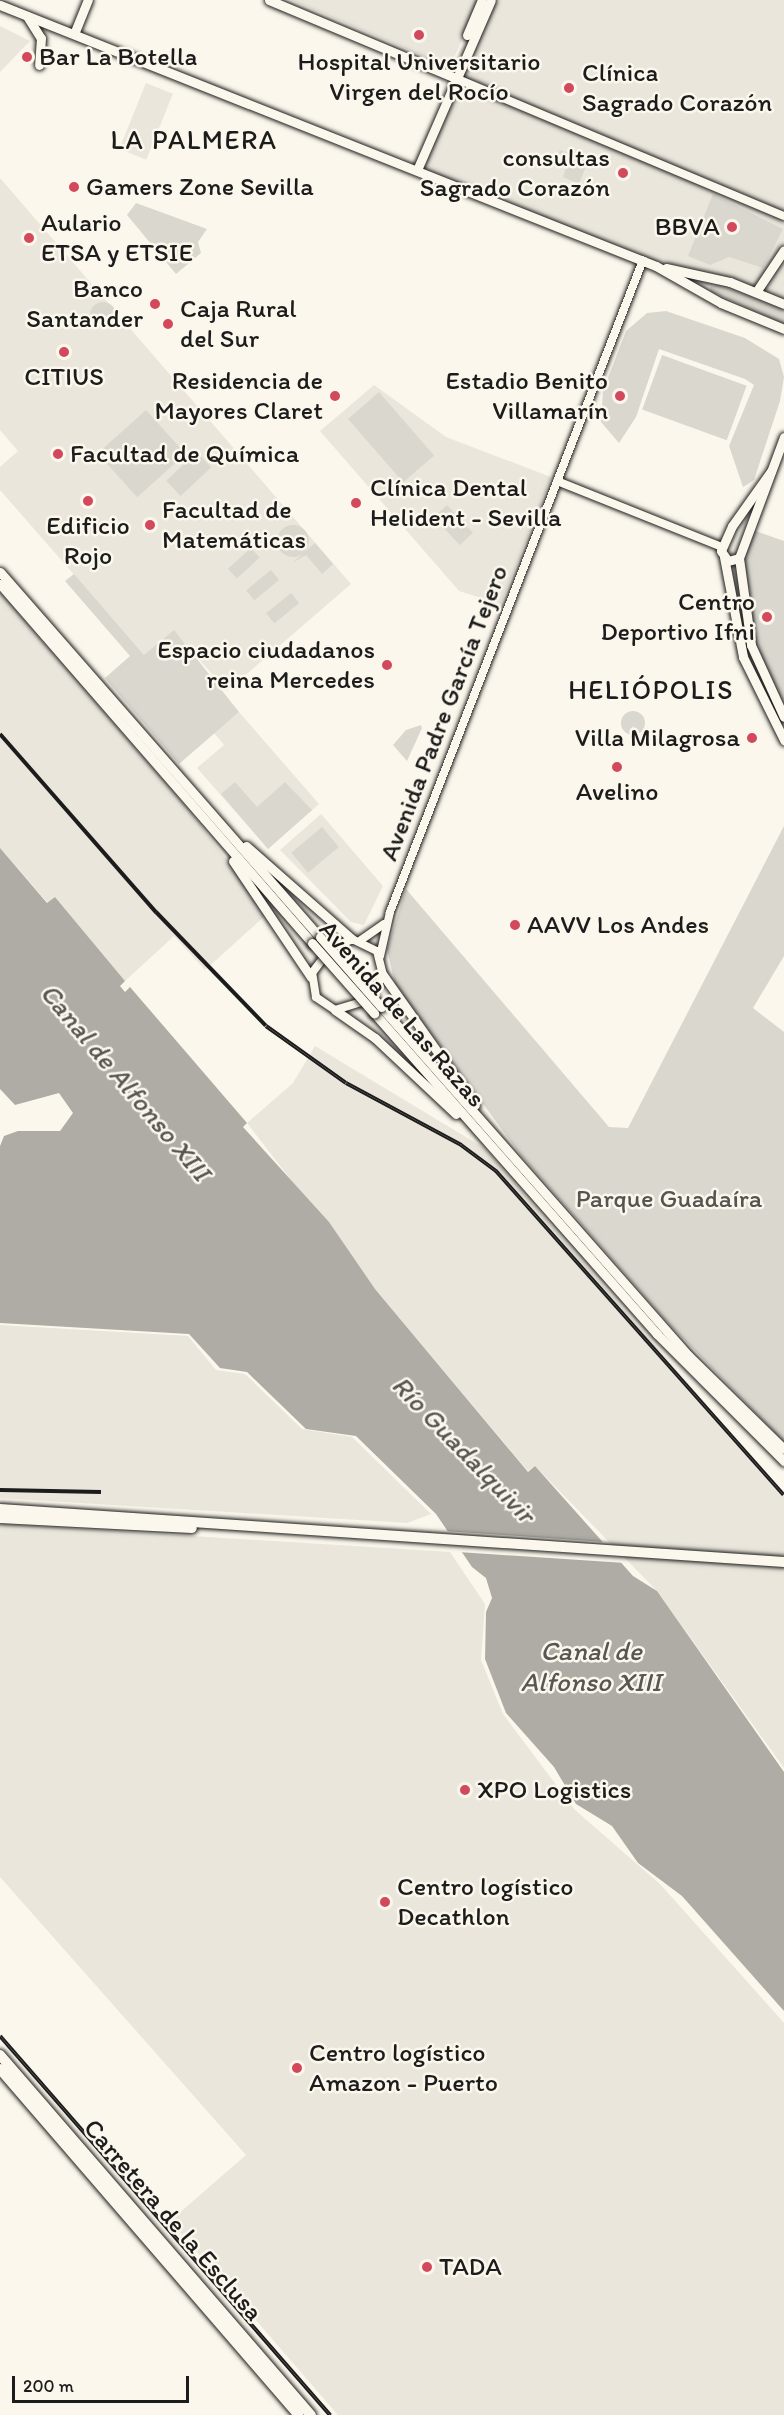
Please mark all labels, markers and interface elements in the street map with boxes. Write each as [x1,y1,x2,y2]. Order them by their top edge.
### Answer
marker: Hospital Universitario Virgen del Rocío [410,26,428,44]
place label: Bar La Botella [39,41,198,73]
place label: Hospital Universitario Virgen del Rocío [297,46,541,107]
marker: Bar La Botella [20,50,34,64]
place label: Clínica Sagrado Corazón [582,57,772,118]
marker: Clínica Sagrado Corazón [560,79,578,97]
district label: LA PALMERA [110,124,278,156]
place label: consultas Sagrado Corazón [420,142,610,204]
marker: consultas Sagrado Corazón [614,164,632,182]
place label: Gamers Zone Sevilla [86,171,314,203]
marker: Gamers Zone Sevilla [67,180,81,194]
place label: Aulario ETSA y ETSIE [41,207,190,268]
place label: BBVA [655,211,720,243]
marker: BBVA [725,220,739,234]
marker: Aulario ETSA y ETSIE [22,231,36,245]
place label: Banco Santander [26,273,143,334]
place label: Caja Rural del Sur [180,293,296,354]
marker: Banco Santander [148,297,162,311]
marker: Caja Rural del Sur [161,317,175,331]
marker: CITIUS [57,345,71,359]
place label: CITIUS [24,361,104,393]
place label: Residencia de Mayores Claret [154,365,323,426]
place label: Estadio Benito Villamarín [445,365,608,426]
marker: Residencia de Mayores Claret [328,389,342,403]
marker: Estadio Benito Villamarín [613,389,627,403]
place label: Facultad de Química [70,438,299,470]
marker: Facultad de Química [51,447,65,461]
place label: Clínica Dental Helident - Sevilla [370,472,561,534]
marker: Edificio Rojo [81,494,95,508]
place label: Facultad de Matemáticas [162,494,306,556]
marker: Clínica Dental Helident - Sevilla [347,494,365,512]
place label: Edificio Rojo [46,510,130,572]
marker: Facultad de Matemáticas [143,518,157,532]
street label: Avenida Padre García Tejero [374,563,514,863]
place label: Centro Deportivo Ifni [601,586,755,648]
marker: Centro Deportivo Ifni [760,610,774,624]
place label: Espacio ciudadanos reina Mercedes [157,634,375,696]
marker: Espacio ciudadanos reina Mercedes [380,658,394,672]
district label: HELIÓPOLIS [570,674,732,706]
place label: Villa Milagrosa [576,722,740,754]
marker: Villa Milagrosa [745,731,759,745]
marker: Avelino [610,760,624,774]
place label: Avelino [576,776,658,808]
place label: AAVV Los Andes [527,909,710,941]
street label: Avenida de Las Razas [312,914,492,1114]
marker: AAVV Los Andes [508,918,522,932]
water label: Canal de Alfonso XIII [34,977,218,1187]
park label: Parque Guadaíra [576,1183,762,1215]
water label: Río Guadalquivir [386,1369,542,1529]
water label: Canal de Alfonso XIII [521,1634,661,1697]
place label: XPO Logistics [477,1774,631,1806]
marker: XPO Logistics [458,1783,472,1797]
place label: Centro logístico Decathlon [397,1871,574,1932]
marker: Centro logístico Decathlon [378,1895,392,1909]
place label: Centro logístico Amazon - Puerto [309,2037,498,2098]
marker: Centro logístico Amazon - Puerto [290,2061,304,2075]
street label: Carretera de la Esclusa [77,2112,269,2328]
place label: TADA [439,2251,502,2283]
marker: TADA [420,2260,434,2274]
scale bar [15,2364,192,2402]
text: 200 m [23,2375,74,2397]

